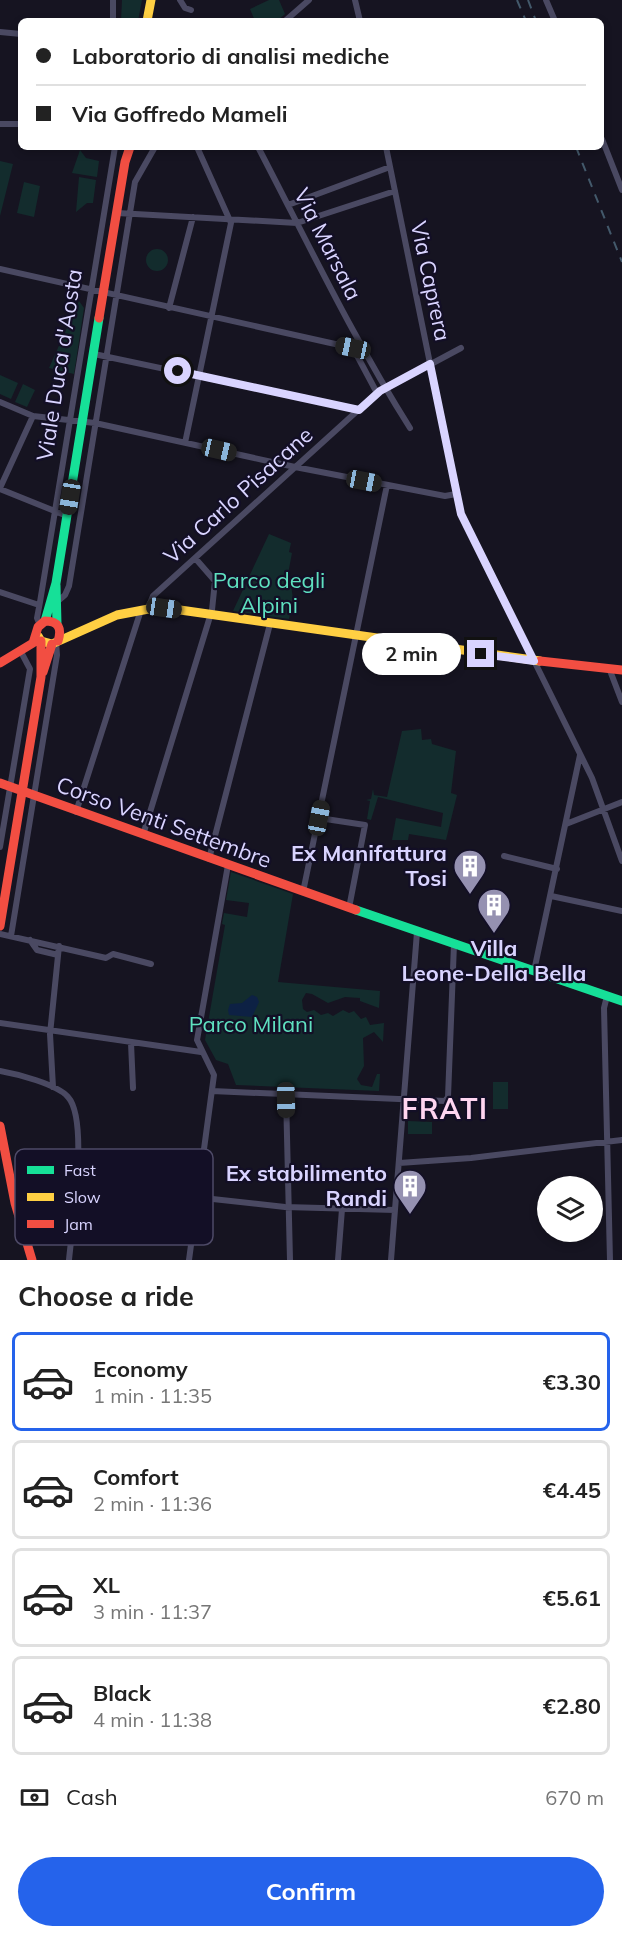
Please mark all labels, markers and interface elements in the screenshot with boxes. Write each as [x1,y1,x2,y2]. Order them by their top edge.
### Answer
text: Laboratorio di analisi mediche [72,42,389,70]
text: Via Goffredo Mameli [72,100,287,128]
street label: Via Marsala [288,183,368,305]
street label: Via Caprera [405,219,457,343]
street label: Viale Duca d'Aosta [30,267,88,463]
car [334,335,372,361]
route start [164,357,191,384]
street label: Via Carlo Pisacane [157,421,319,569]
car [199,437,239,463]
car [345,469,383,493]
car [58,478,82,516]
park label: Parco degli Alpini [213,566,325,619]
car [145,597,183,619]
callout: 2 min [361,633,460,675]
route end [467,640,494,667]
text: 2 min [385,641,438,666]
street label: Corso Venti Settembre [53,770,275,874]
car [307,799,331,837]
place label: Ex Manifattura Tosi [291,839,447,892]
building icon: Ex Manifattura Tosi [452,848,488,895]
building icon: Villa Leone-Della Bella [476,887,512,934]
place label: Villa Leone-Della Bella [402,934,586,987]
park label: Parco Milani [189,1010,313,1038]
car [277,1082,295,1118]
district label: FRATI [402,1091,488,1126]
legend [15,1149,213,1245]
place label: Ex stabilimento Randi [226,1159,387,1212]
text: Fast [64,1160,96,1180]
building icon: Ex stabilimento Randi [392,1168,428,1215]
map controls [537,1176,603,1242]
button: layers [537,1176,603,1242]
text: Slow [64,1187,101,1207]
text: Jam [64,1214,93,1234]
text: Choose a ride [18,1279,194,1313]
icon: car [21,1355,75,1409]
text: Economy [93,1355,188,1383]
text: €3.30 [543,1368,601,1396]
text: 1 min · 11:35 [93,1383,212,1408]
icon: car [21,1463,75,1517]
text: Comfort [93,1463,179,1491]
text: €4.45 [543,1476,601,1504]
text: 2 min · 11:36 [93,1491,212,1516]
icon: car [21,1571,75,1625]
text: XL [93,1571,120,1599]
text: €5.61 [543,1584,601,1612]
text: 3 min · 11:37 [93,1599,212,1624]
icon: car [21,1679,75,1733]
text: Black [93,1679,151,1707]
text: €2.80 [543,1692,601,1720]
text: 4 min · 11:38 [93,1707,212,1732]
icon: cash [18,1781,51,1814]
text: Cash [66,1783,118,1811]
text: 670 m [545,1785,604,1810]
button: Confirm [18,1857,604,1926]

